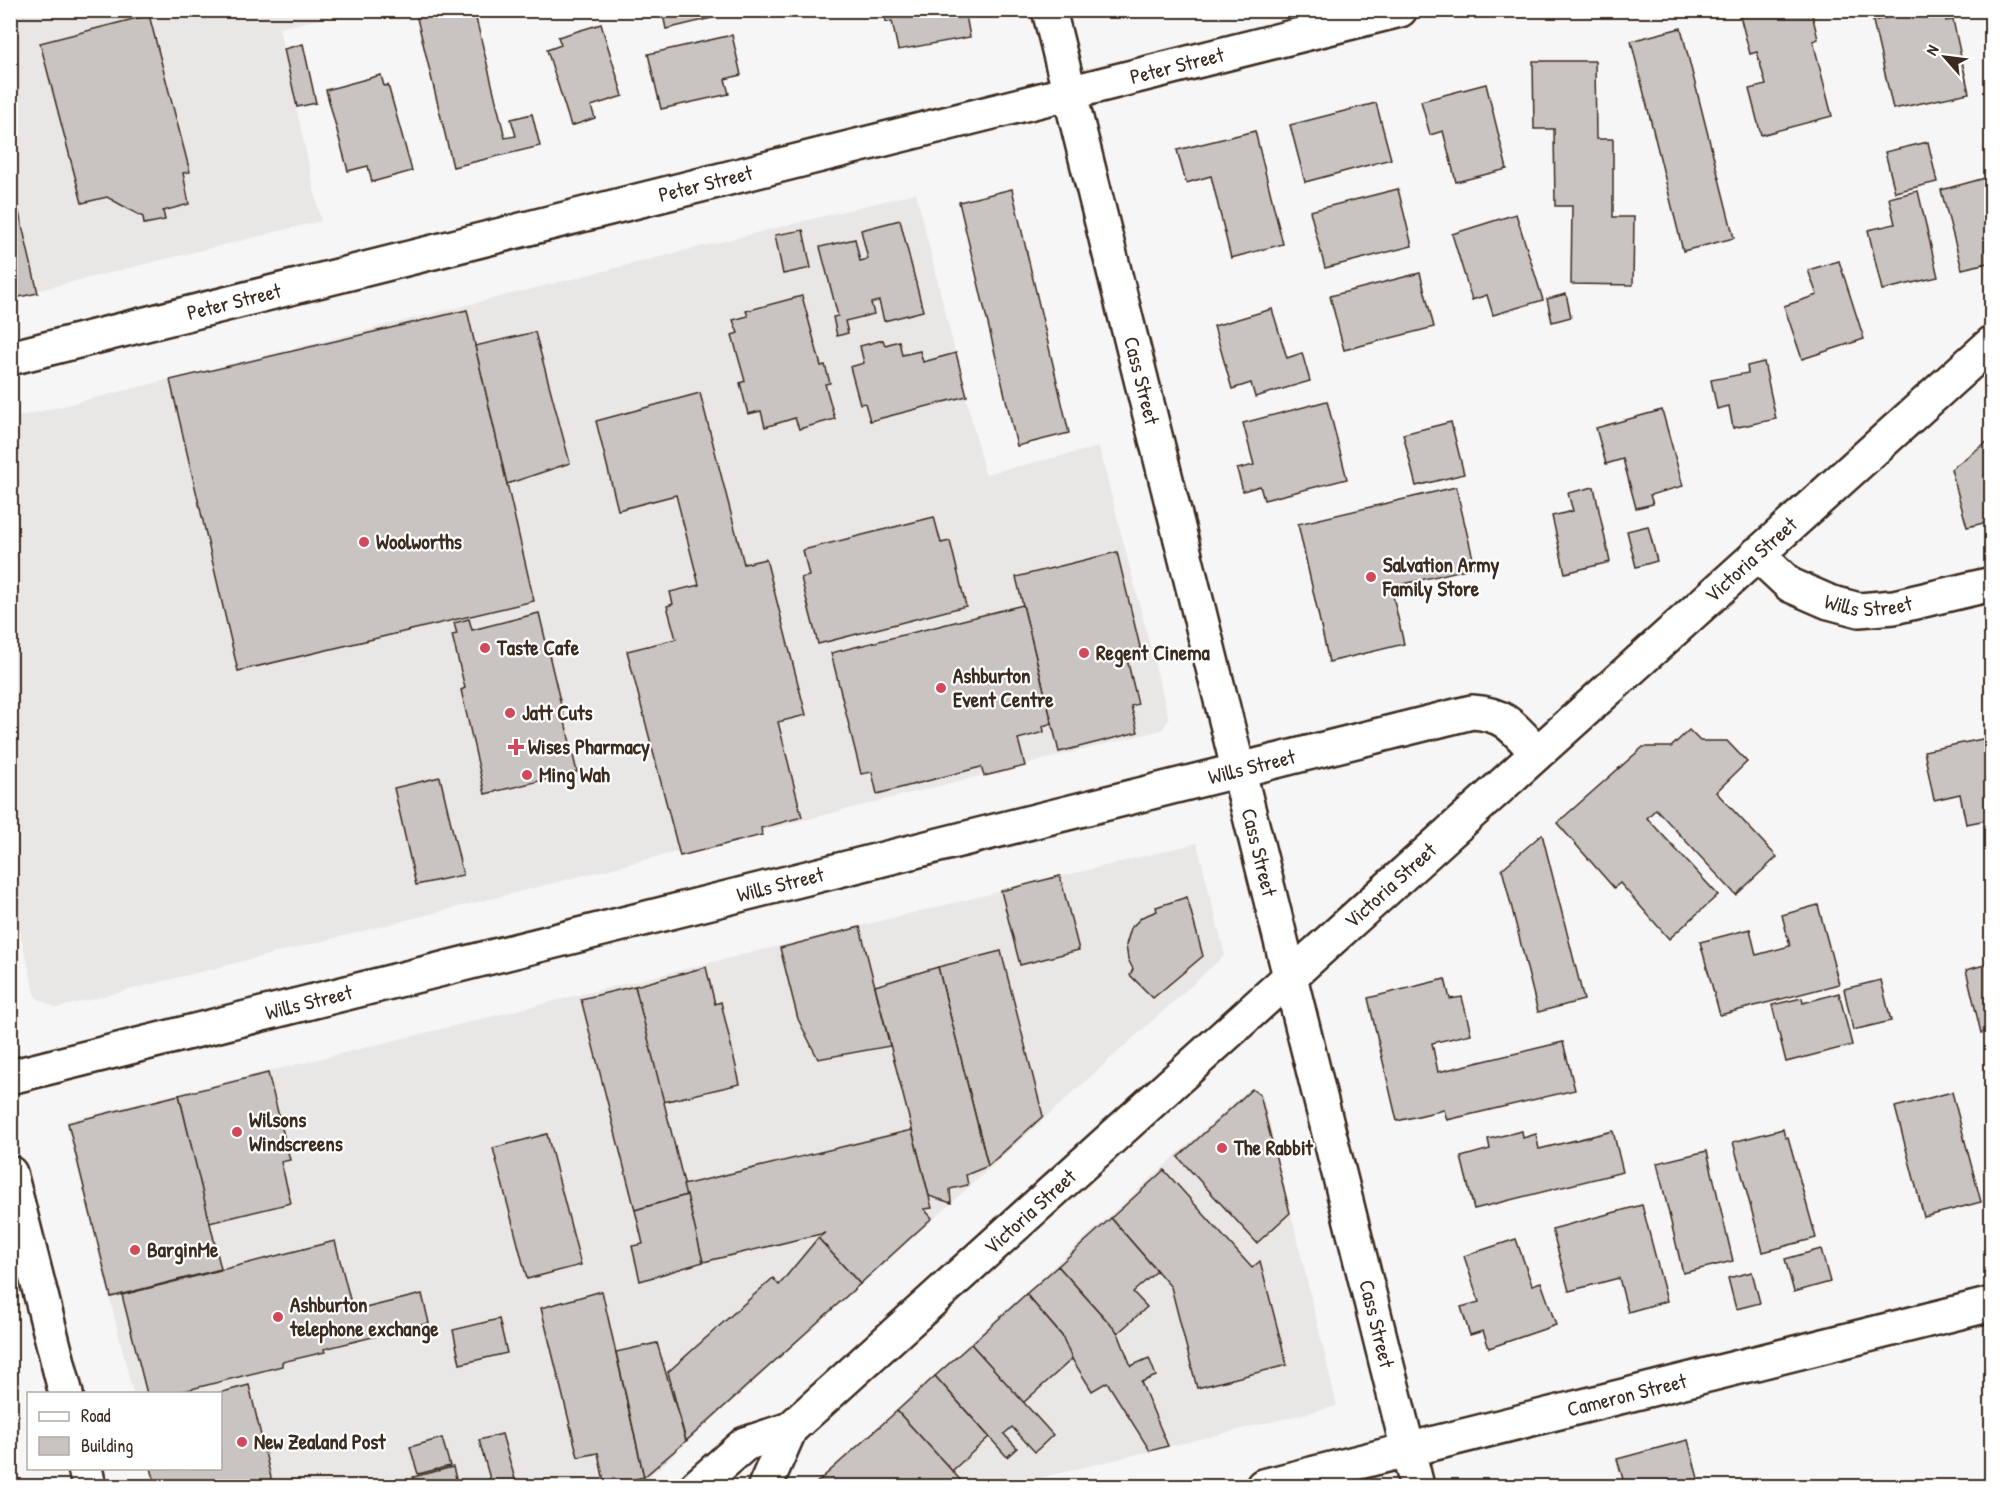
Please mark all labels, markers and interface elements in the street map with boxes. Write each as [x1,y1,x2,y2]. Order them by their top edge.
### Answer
north arrow [1915,27,1975,87]
street label: Peter Street [1127,39,1228,91]
text: N [1920,41,1944,59]
street label: Peter Street [655,157,756,209]
street label: Peter Street [184,276,285,327]
street label: Cass Street [1117,334,1167,428]
street label: Victoria Street [1698,510,1804,609]
place label: Woolworths [376,527,462,556]
marker: Woolworths [357,535,371,549]
place label: Salvation Army Family Store [1382,550,1499,604]
marker: Salvation Army Family Store [1364,570,1378,584]
street label: Wills Street [1821,586,1916,624]
place label: Taste Cafe [496,633,580,662]
place label: Regent Cinema [1096,638,1210,668]
marker: Taste Cafe [478,641,492,655]
marker: Regent Cinema [1077,646,1091,660]
place label: Ashburton Event Centre [953,661,1054,714]
marker: Ashburton Event Centre [934,681,948,695]
place label: Jatt Cuts [522,698,593,727]
marker: Jatt Cuts [503,706,517,720]
place label: Wises Pharmacy [528,732,650,762]
marker: Wises Pharmacy [509,740,523,754]
street label: Wills Street [1205,741,1299,791]
place label: Ming Wah [539,760,610,790]
marker: Ming Wah [520,768,534,782]
street label: Cass Street [1235,805,1285,900]
street label: Victoria Street [1338,835,1443,935]
street label: Wills Street [734,859,827,909]
street label: Wills Street [262,977,356,1027]
place label: Wilsons Windscreens [249,1105,343,1158]
marker: Wilsons Windscreens [230,1125,244,1139]
place label: The Rabbit [1233,1133,1314,1162]
marker: The Rabbit [1215,1141,1229,1155]
street label: Victoria Street [977,1162,1083,1261]
place label: BarginMe [147,1235,219,1265]
marker: BarginMe [128,1243,142,1257]
street label: Cass Street [1352,1277,1402,1371]
place label: Ashburton telephone exchange [289,1290,439,1344]
marker: Ashburton telephone exchange [271,1310,285,1324]
street label: Cameron Street [1564,1366,1690,1424]
legend [27,1392,222,1470]
text: Road [81,1403,111,1428]
place label: New Zealand Post [254,1427,386,1456]
text: Building [81,1433,133,1458]
marker: New Zealand Post [235,1435,249,1449]

